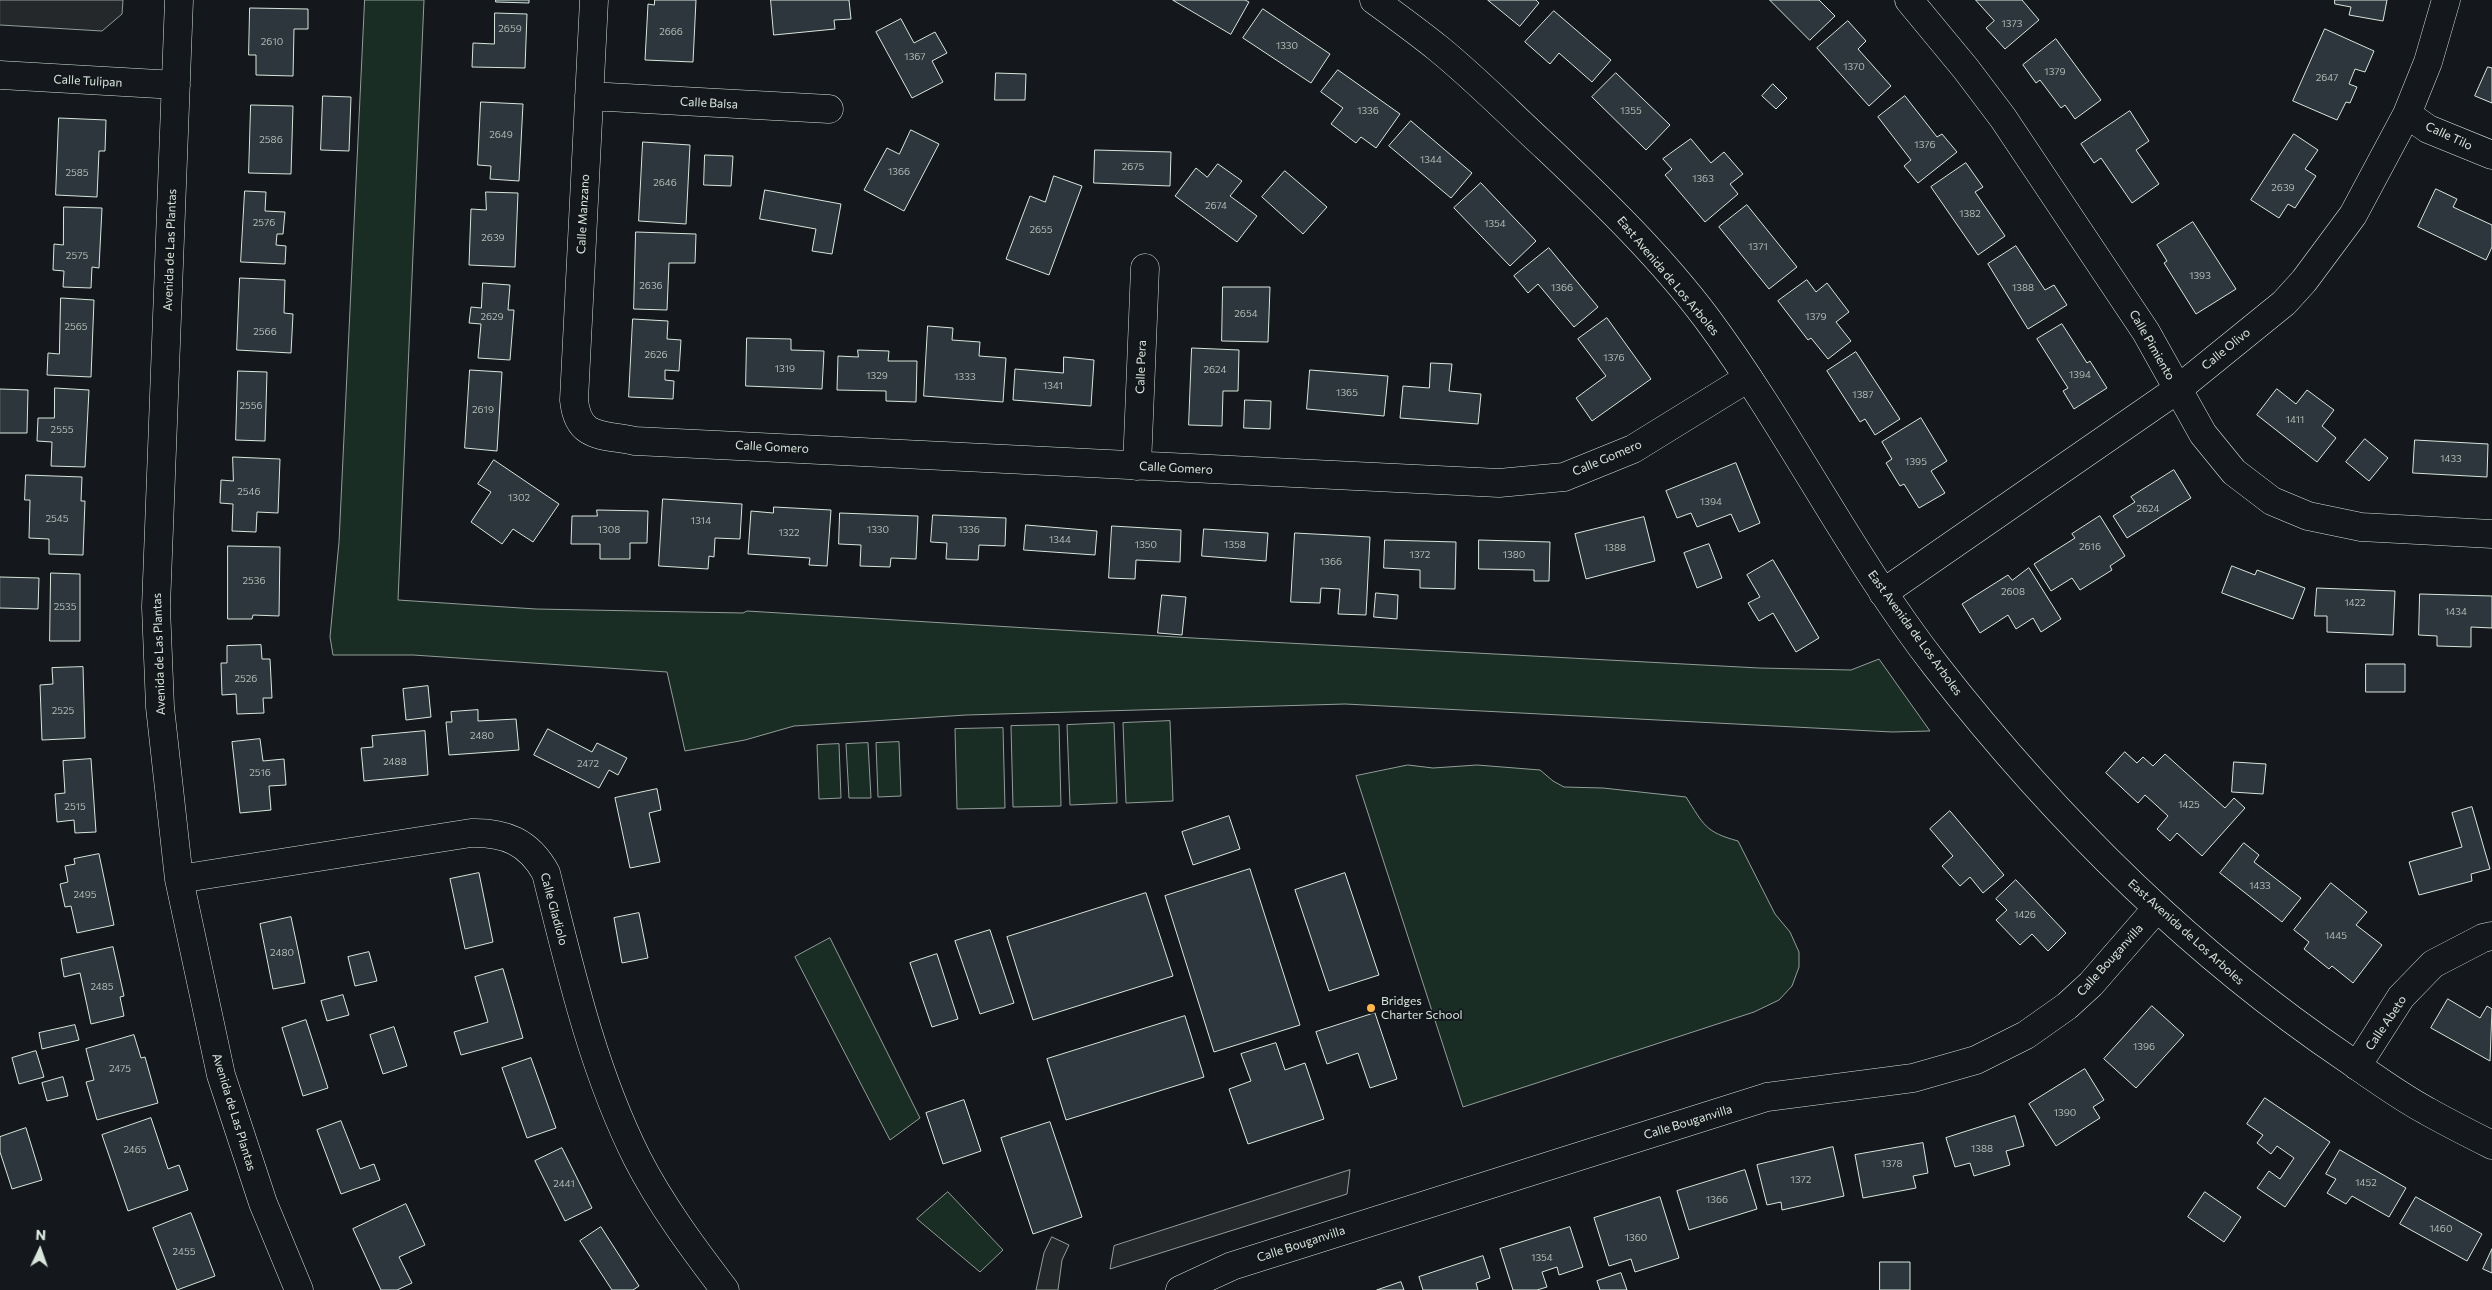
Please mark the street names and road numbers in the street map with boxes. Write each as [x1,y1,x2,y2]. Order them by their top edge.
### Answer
street label: Calle Tulipan [53,72,123,90]
street label: Calle Balsa [680,94,738,112]
street label: Calle Tilo [2423,119,2475,153]
street label: Calle Manzano [574,174,592,254]
street label: Avenida de Las Plantas [161,189,179,311]
street label: East Avenida de Los Arboles [1614,214,1722,338]
street label: Calle Pimiento [2126,307,2178,383]
street label: Calle Olivo [2199,325,2253,373]
street label: Calle Pera [1133,340,1149,394]
street label: Calle Gomero [1570,437,1644,479]
street label: Calle Gomero [735,438,809,456]
street label: Calle Gomero [1139,459,1213,477]
street label: East Avenida de Los Arboles [1865,568,1965,698]
street label: Avenida de Las Plantas [150,593,168,715]
street label: Calle Gladiolo [537,871,571,947]
street label: East Avenida de Los Arboles [2125,876,2247,988]
street label: Calle Bouganvilla [2074,921,2146,999]
street label: Calle Abeto [2362,993,2410,1053]
street label: Avenida de Las Plantas [209,1051,259,1173]
street label: Calle Bouganvilla [1642,1102,1734,1142]
street label: Calle Bouganvilla [1255,1223,1347,1265]

